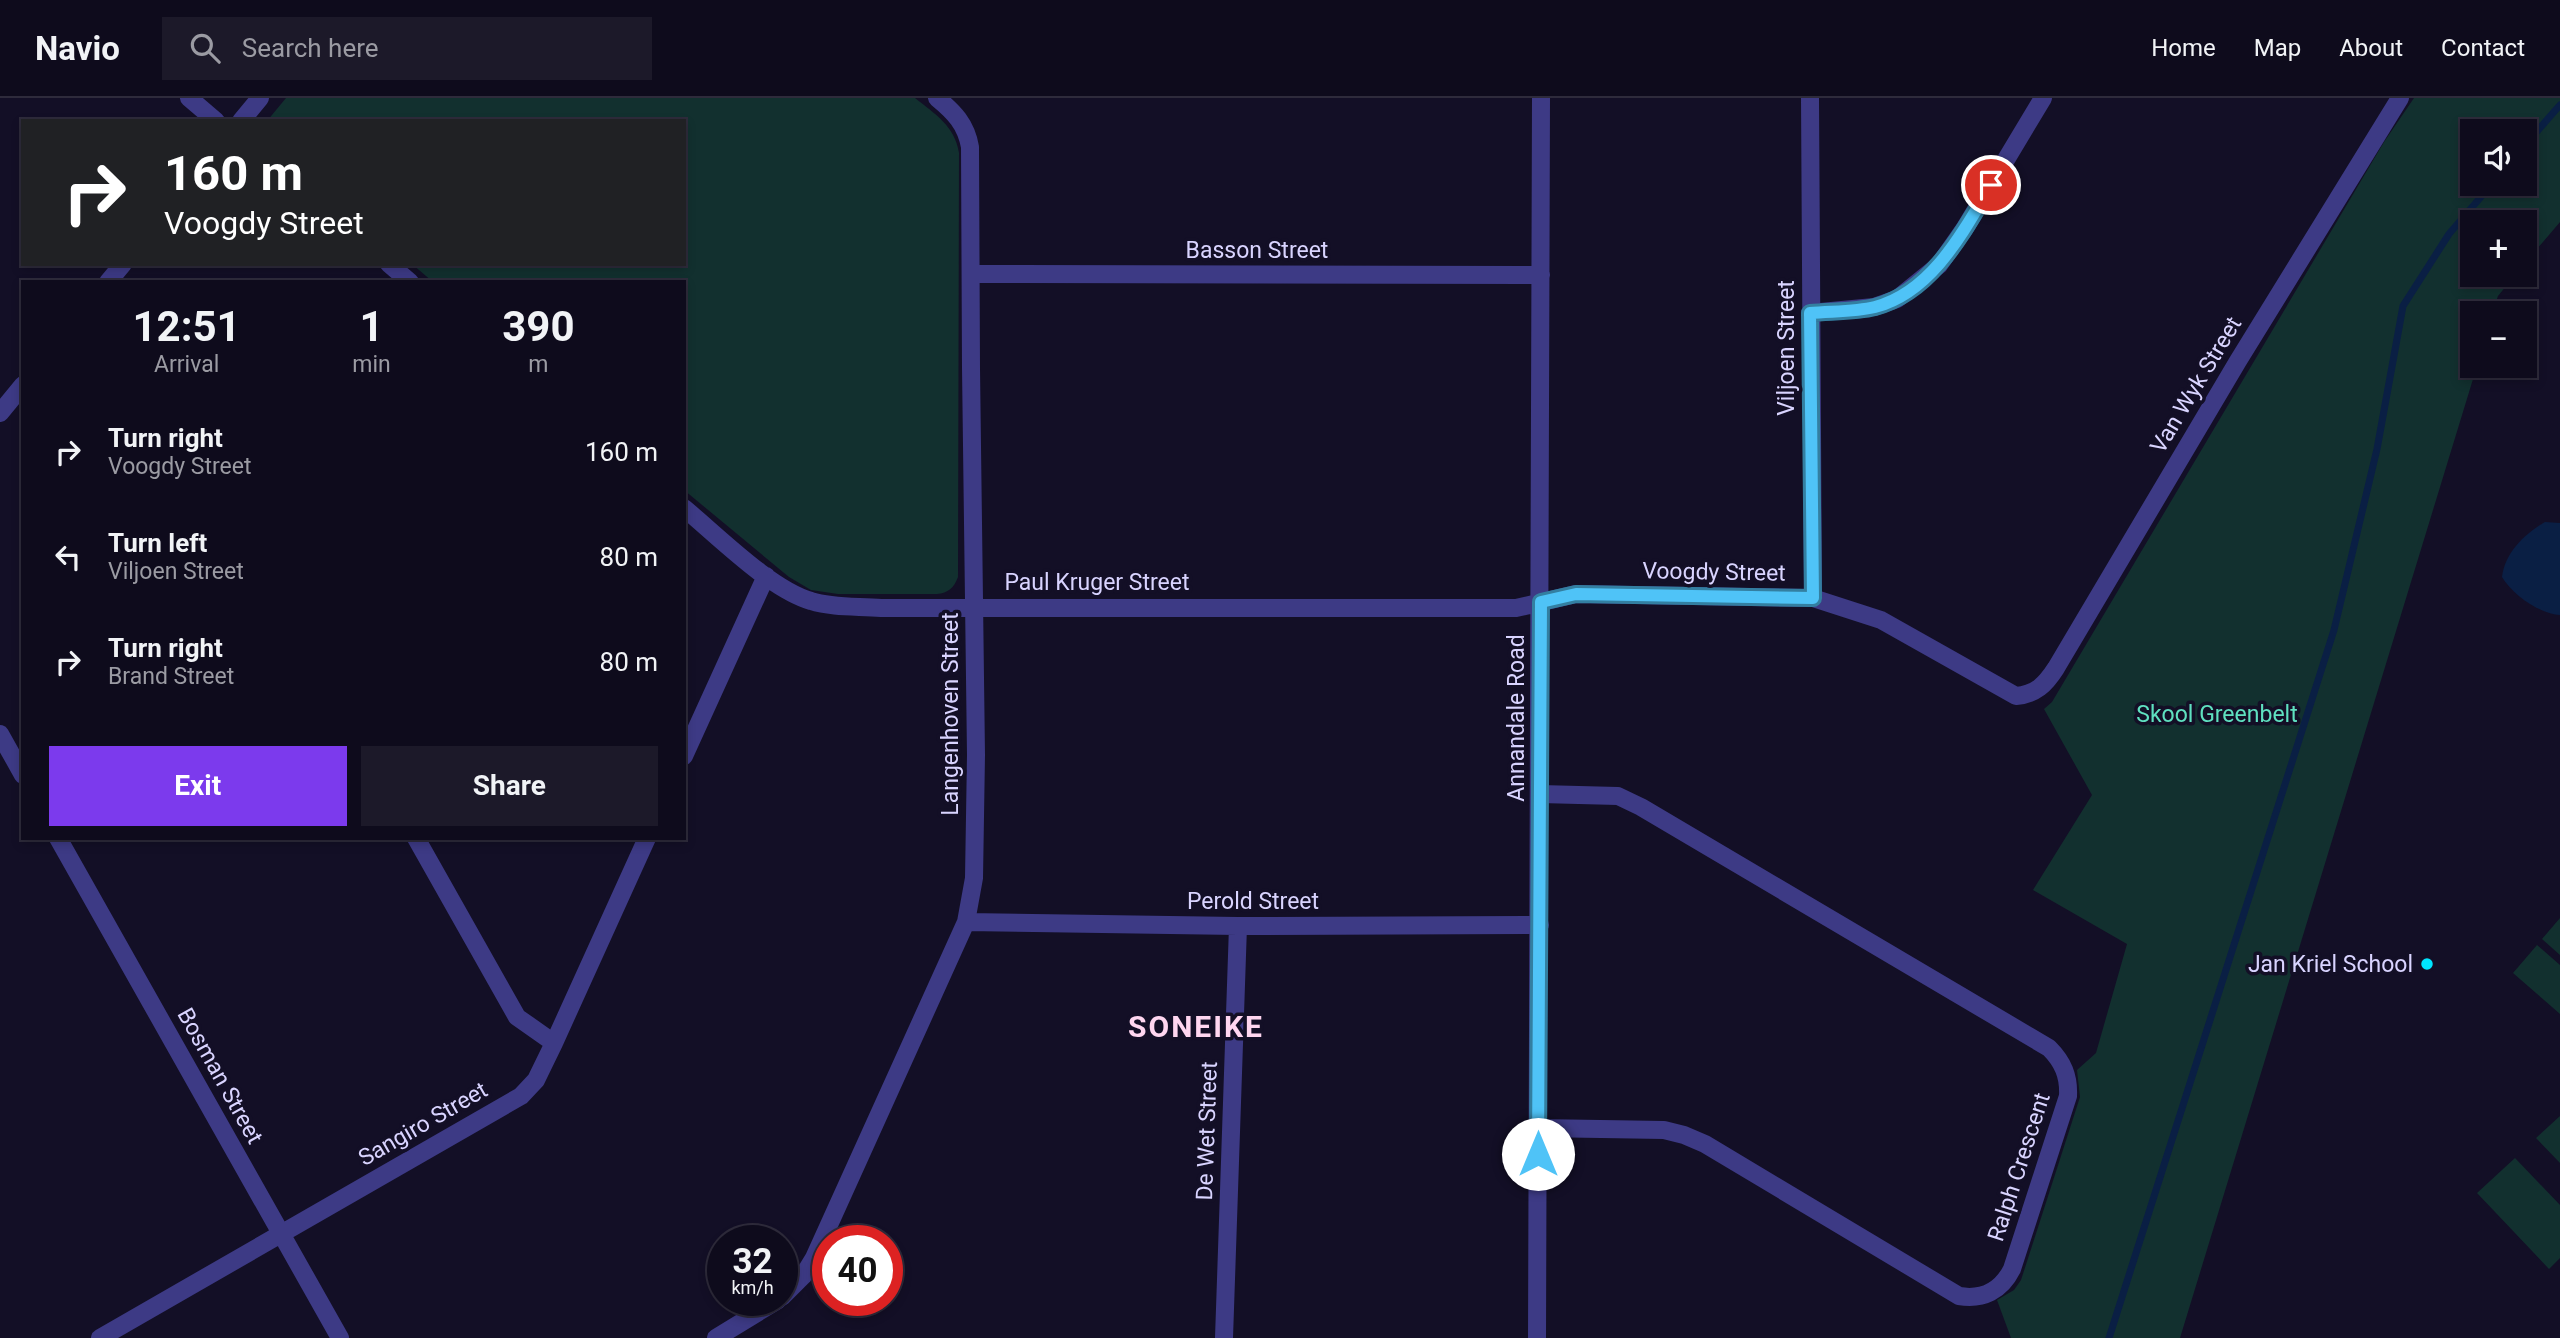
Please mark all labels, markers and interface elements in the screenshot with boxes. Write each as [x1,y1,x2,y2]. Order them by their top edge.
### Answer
search box [162,17,652,80]
text: Navio [35,29,120,68]
icon: search [186,29,224,67]
text: Search here [242,33,379,63]
text: Home [2151,34,2216,62]
text: Map [2254,34,2301,62]
text: About [2339,34,2403,62]
text: Contact [2441,34,2525,62]
map controls [2460,119,2537,378]
button: sound [2460,119,2537,196]
text: 160 m [164,145,303,202]
icon: right [49,147,140,238]
pin [1961,155,2021,215]
icon: arrive [1972,166,2010,204]
text: Voogdy Street [164,204,364,242]
button: + [2460,210,2537,287]
street label: Basson Street [1186,237,1328,264]
street label: Viljoen Street [1773,280,1800,416]
button: − [2460,301,2537,378]
text: 12:51 [133,302,241,351]
text: 1 [359,302,384,351]
text: 390 [502,302,575,351]
street label: Van Wyk Street [2145,312,2247,458]
text: Arrival [154,351,219,378]
text: min [352,351,391,378]
text: m [528,351,548,378]
text: Turn right [108,423,223,453]
icon: right [49,433,87,471]
text: 160 m [585,437,658,467]
text: Voogdy Street [108,453,252,480]
text: Turn left [108,528,207,558]
icon: left [49,538,87,576]
text: 80 m [600,542,658,572]
street label: Voogdy Street [1642,557,1786,587]
text: Viljoen Street [108,558,244,585]
street label: Paul Kruger Street [1004,569,1190,596]
street label: Langenhoven Street [937,612,964,816]
text: Turn right [108,633,223,663]
street label: Annandale Road [1503,634,1530,802]
icon: right [49,643,87,681]
text: 80 m [600,647,658,677]
text: Brand Street [108,663,234,690]
park label: Skool Greenbelt [2136,701,2298,728]
button: Exit [49,746,347,826]
button: Share [361,746,658,826]
street label: Perold Street [1187,888,1319,915]
place label: Jan Kriel School [2248,951,2413,978]
marker: Jan Kriel School [2419,956,2435,972]
street label: Bosman Street [172,1003,268,1149]
district label: SONEIKE [1128,1009,1264,1044]
street label: De Wet Street [1191,1061,1223,1201]
street label: Sangiro Street [354,1076,492,1172]
street label: Ralph Crescent [1982,1089,2056,1245]
position arrow [1501,1117,1575,1191]
speed limit sign: 40 [812,1225,903,1316]
text: 32 [732,1241,773,1282]
text: km/h [731,1277,774,1298]

